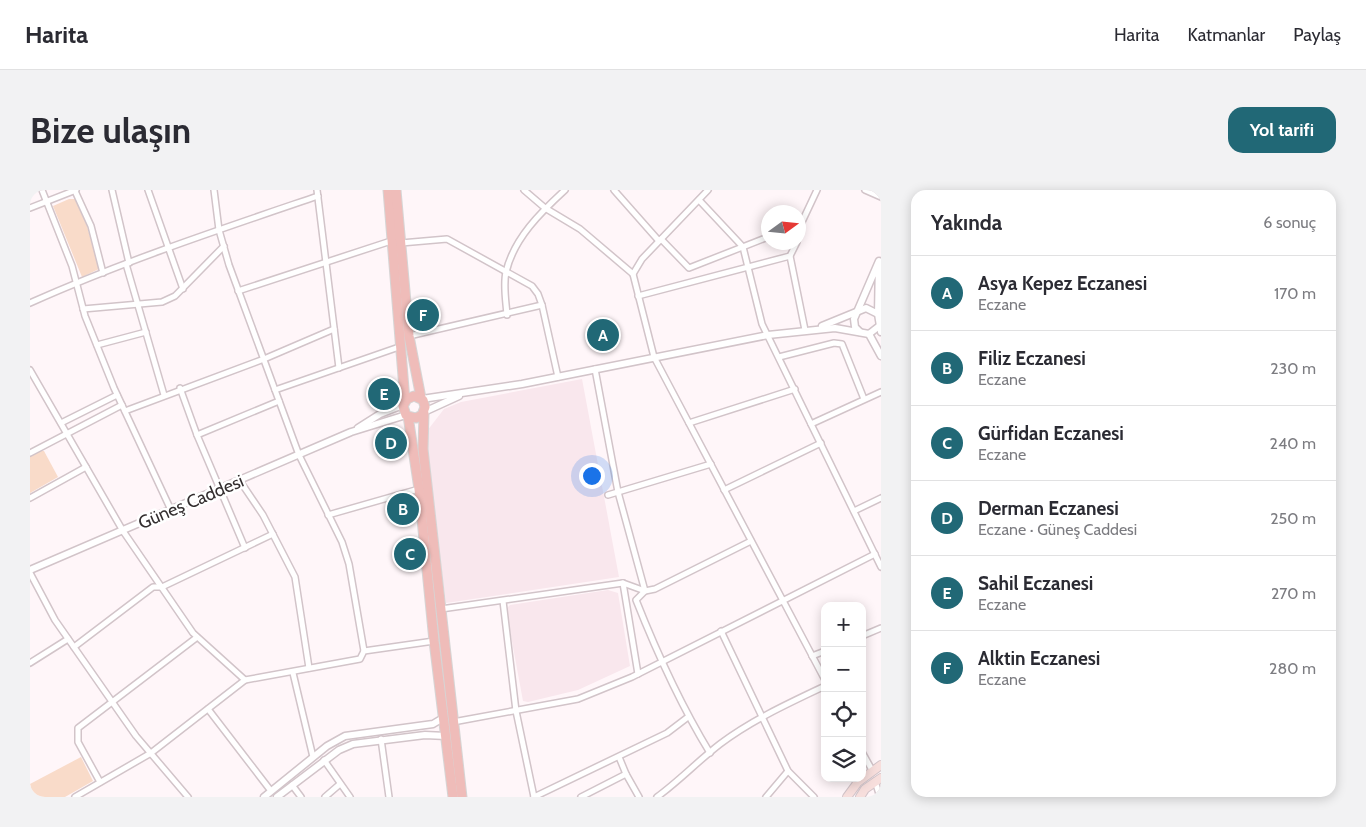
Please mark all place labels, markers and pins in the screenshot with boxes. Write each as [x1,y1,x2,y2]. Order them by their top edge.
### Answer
pin: F [407,296,439,334]
pin: A [587,316,619,354]
pin: E [368,375,400,413]
pin: D [375,424,407,462]
pin: B [387,490,419,528]
pin: C [394,535,426,573]

